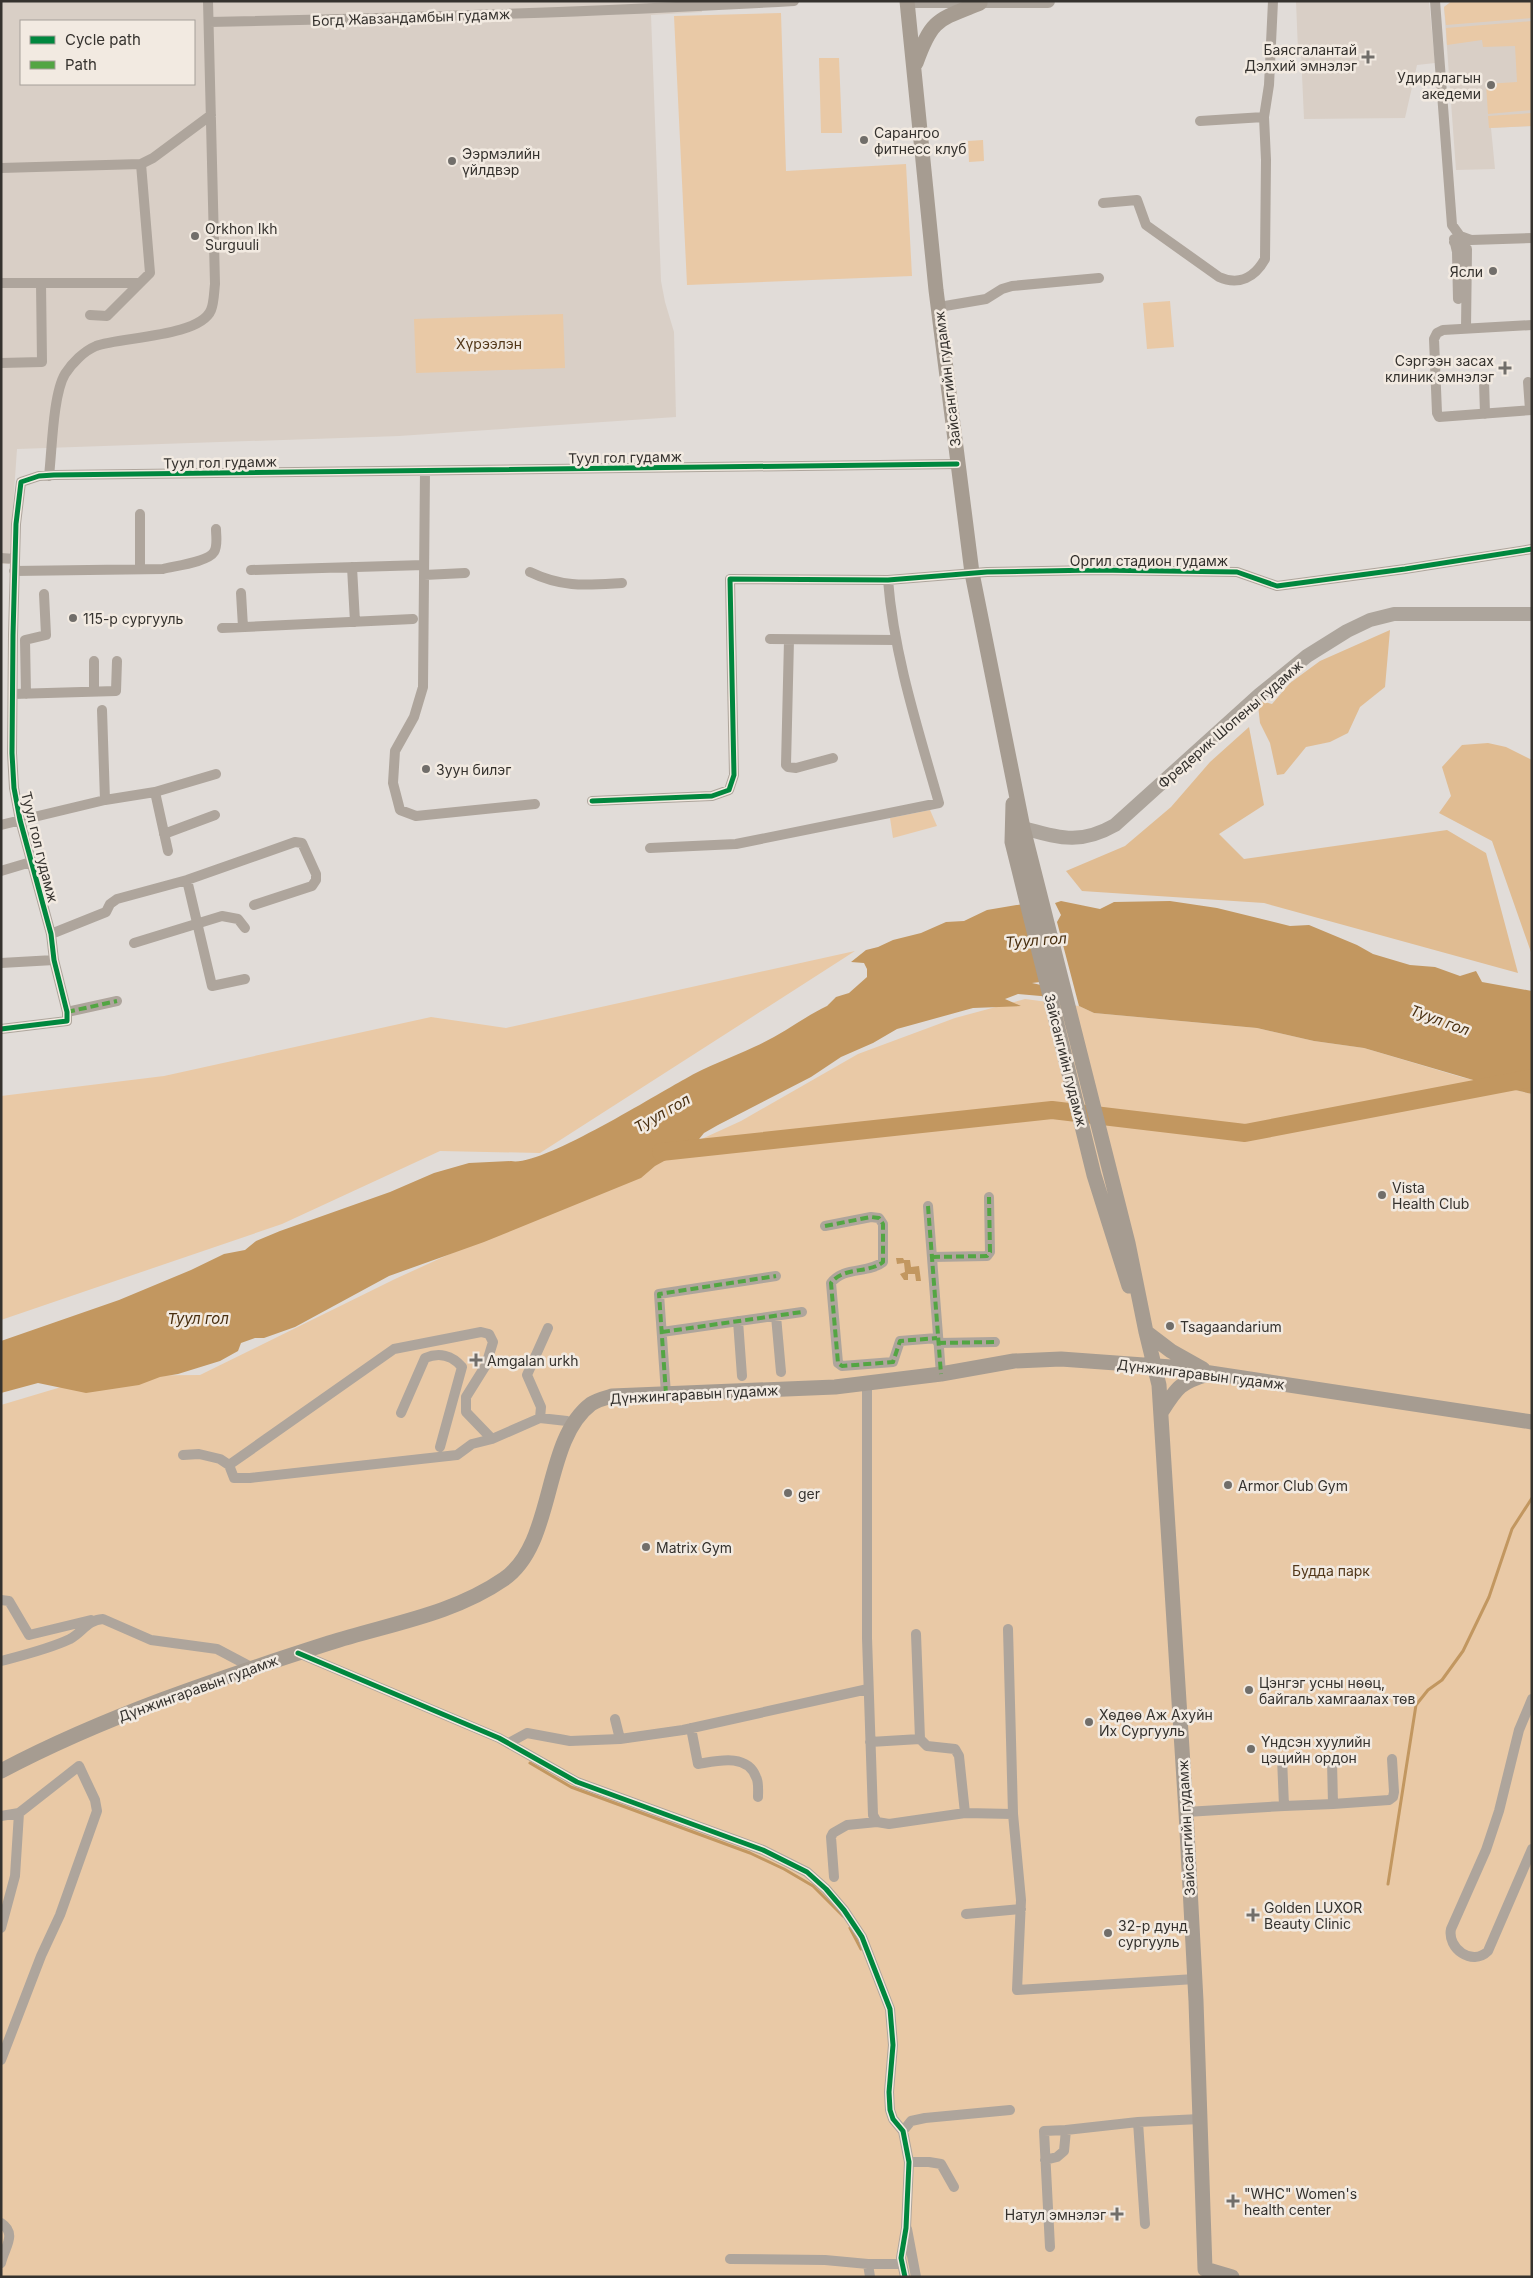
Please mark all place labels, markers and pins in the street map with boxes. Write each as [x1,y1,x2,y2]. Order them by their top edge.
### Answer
place label: Баясгалантай Дэлхий эмнэлэг [1244,41,1357,74]
marker: Баясгалантай Дэлхий эмнэлэг [1361,50,1375,64]
place label: Удирдлагын акедеми [1397,69,1481,102]
marker: Удирдлагын акедеми [1485,79,1497,91]
place label: Сарангоо фитнесс клуб [874,124,967,157]
marker: Сарангоо фитнесс клуб [858,134,870,146]
place label: Ээрмэлийн үйлдвэр [462,145,540,178]
marker: Ээрмэлийн үйлдвэр [446,155,458,167]
place label: Orkhon Ikh Surguuli [205,220,277,253]
marker: Orkhon Ikh Surguuli [189,230,201,242]
place label: Ясли [1450,263,1483,280]
marker: Ясли [1487,265,1499,277]
place label: Сэргээн засах клиник эмнэлэг [1385,352,1494,385]
marker: Сэргээн засах клиник эмнэлэг [1498,361,1512,375]
place label: 115-р сургууль [83,610,183,627]
marker: 115-р сургууль [67,612,79,624]
place label: Зуун билэг [436,761,511,778]
marker: Зуун билэг [420,763,432,775]
place label: Vista Health Club [1392,1179,1469,1212]
marker: Vista Health Club [1376,1189,1388,1201]
place label: Tsagaandarium [1180,1318,1282,1335]
marker: Tsagaandarium [1164,1320,1176,1332]
place label: Amgalan urkh [487,1352,579,1369]
marker: Amgalan urkh [469,1353,483,1367]
place label: Armor Club Gym [1238,1477,1348,1494]
marker: Armor Club Gym [1222,1479,1234,1491]
place label: ger [798,1485,820,1502]
marker: ger [782,1487,794,1499]
place label: Matrix Gym [656,1539,732,1556]
marker: Matrix Gym [640,1541,652,1553]
place label: Цэнгэг усны нөөц, байгаль хамгаалах төв [1259,1674,1415,1707]
marker: Цэнгэг усны нөөц, байгаль хамгаалах төв [1243,1684,1255,1696]
place label: Хөдөө Аж Ахуйн Их Сургууль [1099,1706,1213,1739]
marker: Хөдөө Аж Ахуйн Их Сургууль [1083,1716,1095,1728]
place label: Үндсэн хуулийн цэцийн ордон [1261,1733,1371,1766]
marker: Үндсэн хуулийн цэцийн ордон [1245,1743,1257,1755]
place label: Golden LUXOR Beauty Clinic [1264,1899,1362,1932]
marker: Golden LUXOR Beauty Clinic [1246,1908,1260,1922]
place label: 32-р дунд сургууль [1118,1917,1188,1950]
marker: 32-р дунд сургууль [1102,1927,1114,1939]
place label: "WHC" Women's health center [1244,2185,1357,2218]
marker: "WHC" Women's health center [1226,2194,1240,2208]
place label: Натул эмнэлэг [1005,2206,1106,2223]
marker: Натул эмнэлэг [1110,2207,1124,2221]

